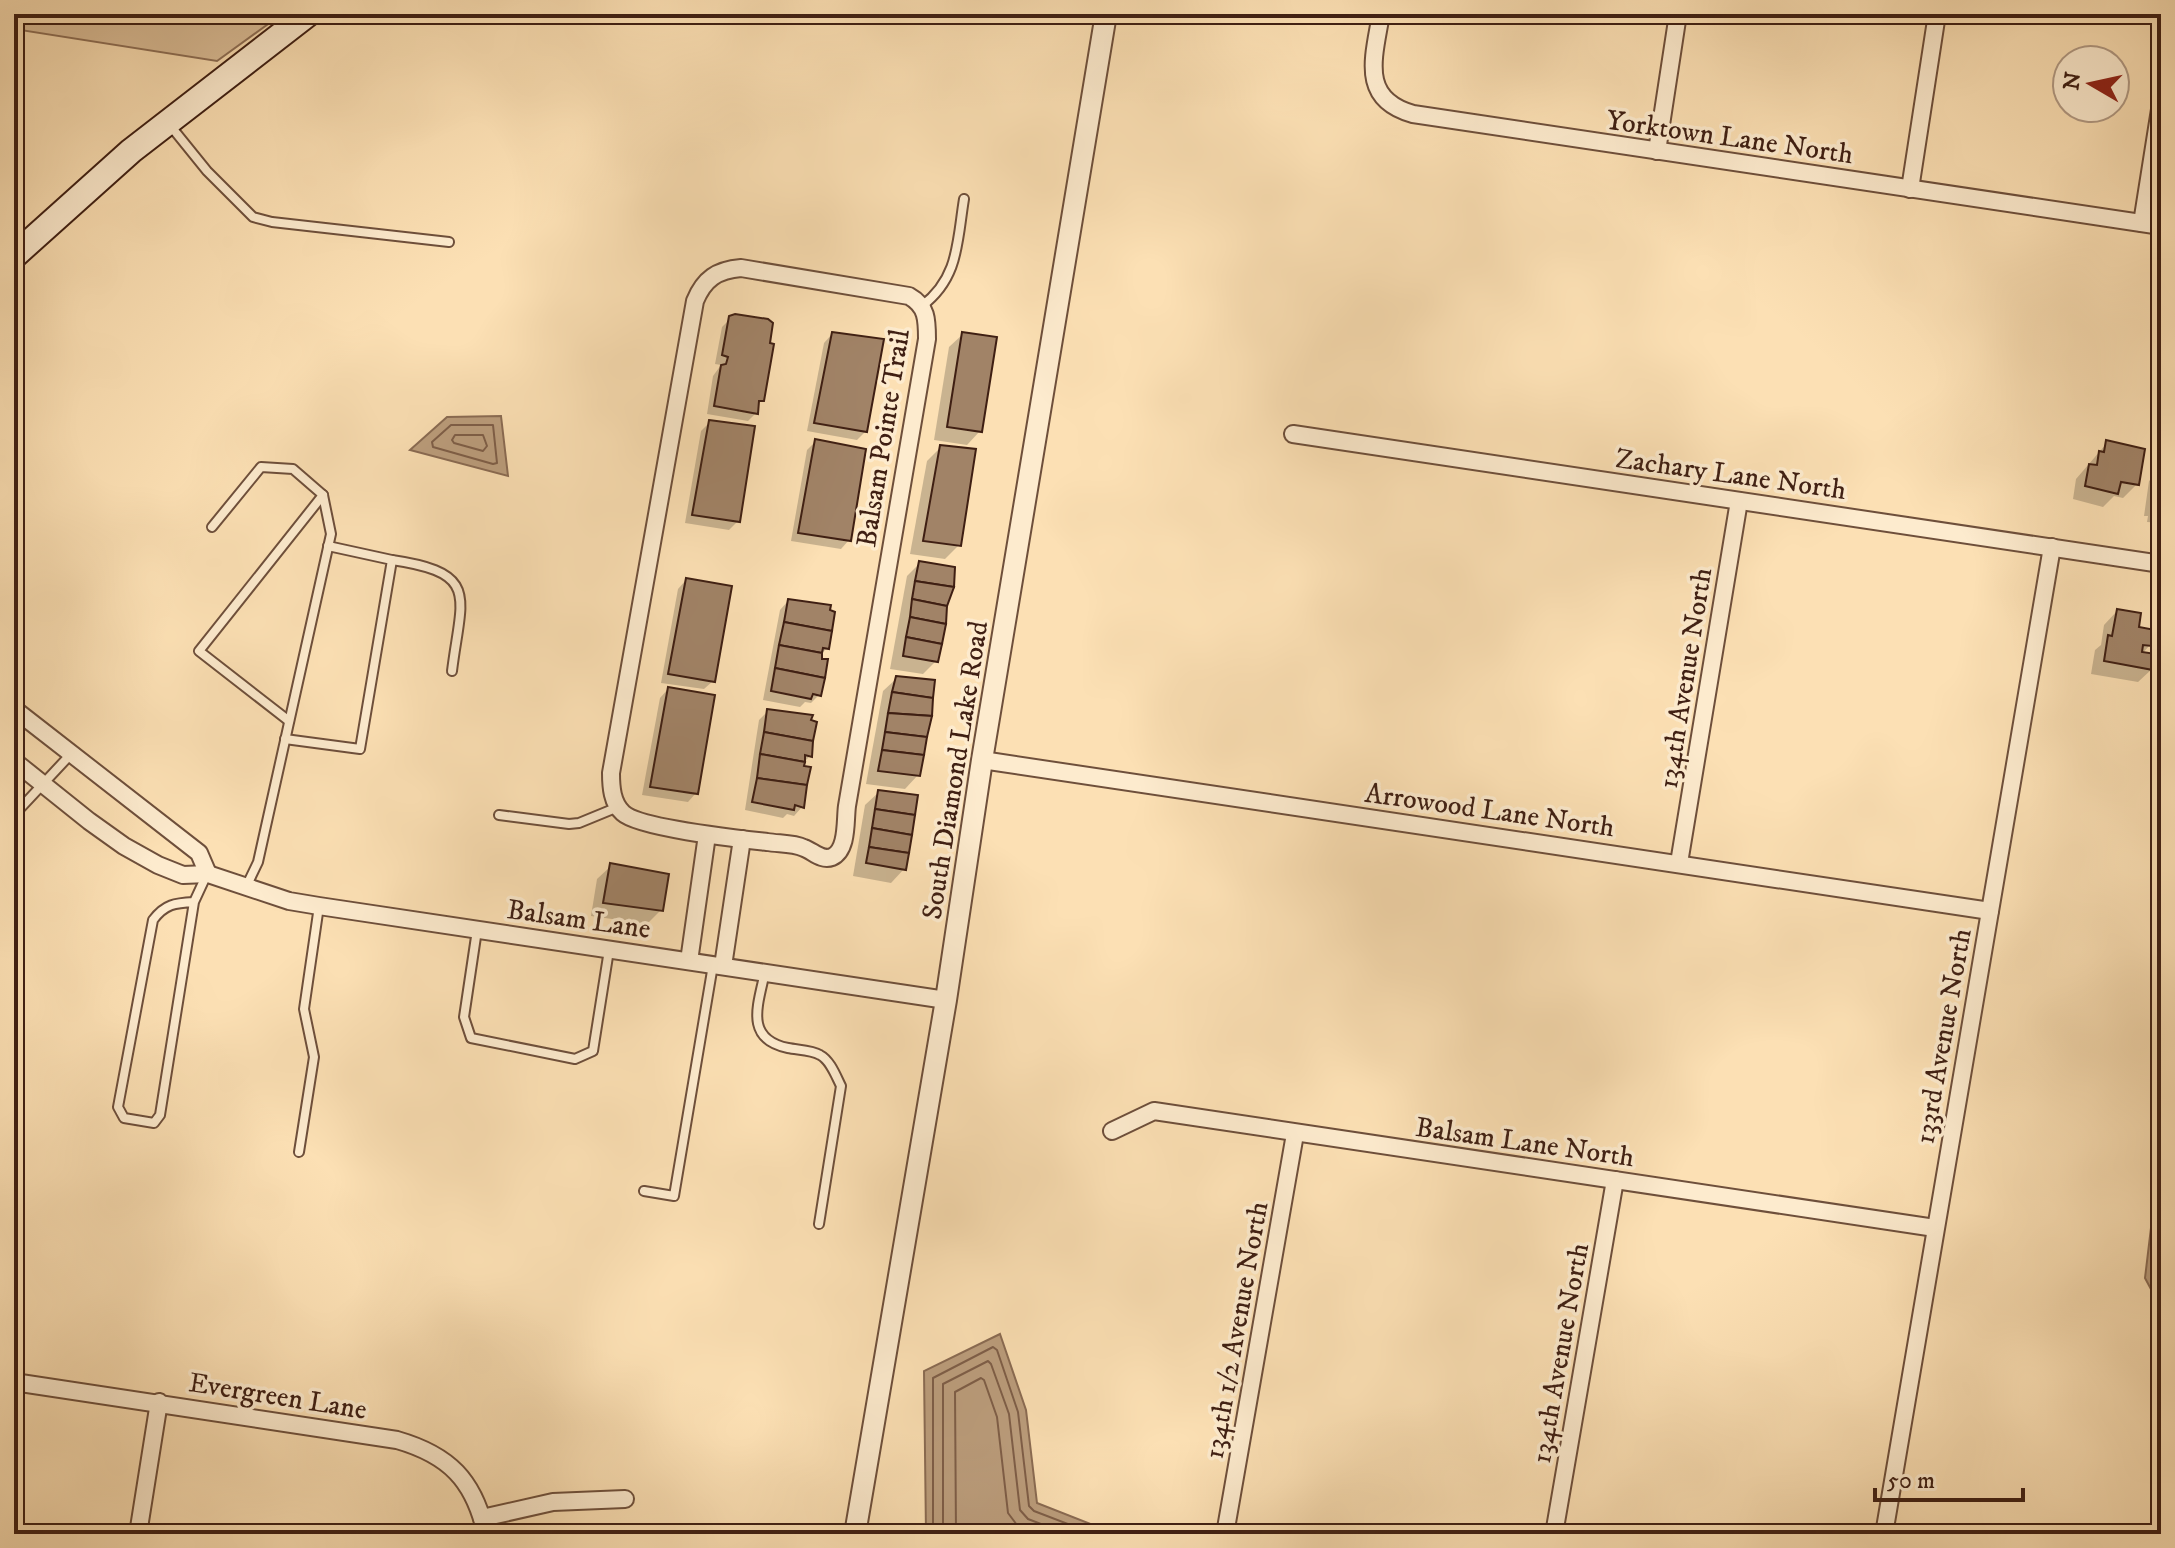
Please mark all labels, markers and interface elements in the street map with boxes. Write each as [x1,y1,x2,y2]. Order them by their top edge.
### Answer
north arrow [2051,44,2131,124]
text: N [2058,70,2087,92]
street label: Yorktown Lane North [1604,103,1856,172]
street label: Balsam Pointe Trail [849,326,918,550]
street label: Zachary Lane North [1613,441,1849,508]
street label: 134th Avenue North [1651,565,1720,791]
street label: South Diamond Lake Road [915,618,996,922]
street label: Arrowood Lane North [1363,776,1617,845]
street label: Balsam Lane [505,892,653,947]
street label: 133rd Avenue North [1907,925,1980,1147]
street label: Balsam Lane North [1413,1110,1637,1175]
street label: 134th 1/2 Avenue North [1197,1198,1276,1462]
street label: 134th Avenue North [1524,1240,1597,1466]
street label: Evergreen Lane [186,1365,369,1428]
scale bar [1875,1452,2023,1502]
text: 50 m [1887,1466,1935,1496]

